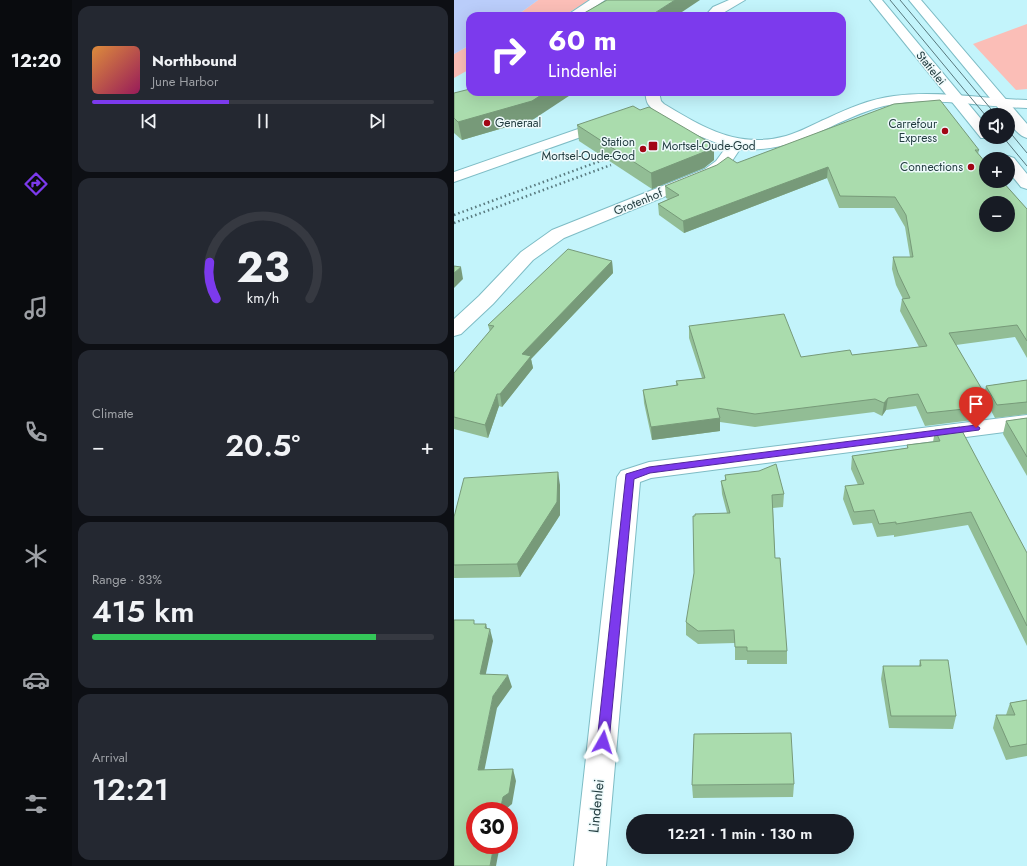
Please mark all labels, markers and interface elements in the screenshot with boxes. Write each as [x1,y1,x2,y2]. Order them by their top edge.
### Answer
text: 60 m [548,20,617,61]
icon: right [482,28,534,80]
street label: Statielei [912,47,950,89]
text: 12:20 [11,48,61,74]
text: Northbound [152,50,237,72]
text: Lindenlei [548,58,617,84]
text: June Harbor [152,72,218,91]
map controls [979,108,1015,232]
button: sound [979,108,1015,144]
icon: previous [138,110,160,132]
icon: pause [252,110,274,132]
icon: next [366,110,388,132]
place label: Generaal [495,114,541,132]
place label: Carrefour Express [888,115,938,147]
marker: Generaal [482,118,492,128]
marker: Carrefour Express [940,126,950,136]
place label: Station Mortsel-Oude-God [541,133,635,165]
place label: Mortsel-Oude-God [662,137,756,155]
marker: Mortsel-Oude-God [647,140,659,152]
marker: Station Mortsel-Oude-God [638,144,648,154]
button: + [979,152,1015,188]
place label: Connections [900,158,963,176]
marker: Connections [966,162,976,172]
icon: directions [22,170,50,198]
street label: Grotenhof [611,184,666,220]
button: − [979,196,1015,232]
text: 23 [236,237,290,298]
text: km/h [247,288,279,308]
icon: music [22,294,50,322]
pin [959,387,993,428]
icon: arrive [965,393,987,415]
text: Climate [92,404,133,423]
icon: phone [22,418,50,446]
text: 20.5° [225,424,300,467]
text: − [92,430,105,462]
text: + [420,430,434,462]
icon: climate [22,542,50,570]
text: Range · 83% [92,570,162,589]
text: 415 km [92,590,194,633]
icon: car [22,666,50,694]
position arrow [582,721,624,763]
text: Arrival [92,748,128,767]
text: 12:21 [92,768,169,811]
street label: Lindenlei [583,778,609,834]
icon: filters [22,790,50,818]
speed limit sign: 30 [466,802,518,854]
text: 12:21 · 1 min · 130 m [668,823,812,845]

